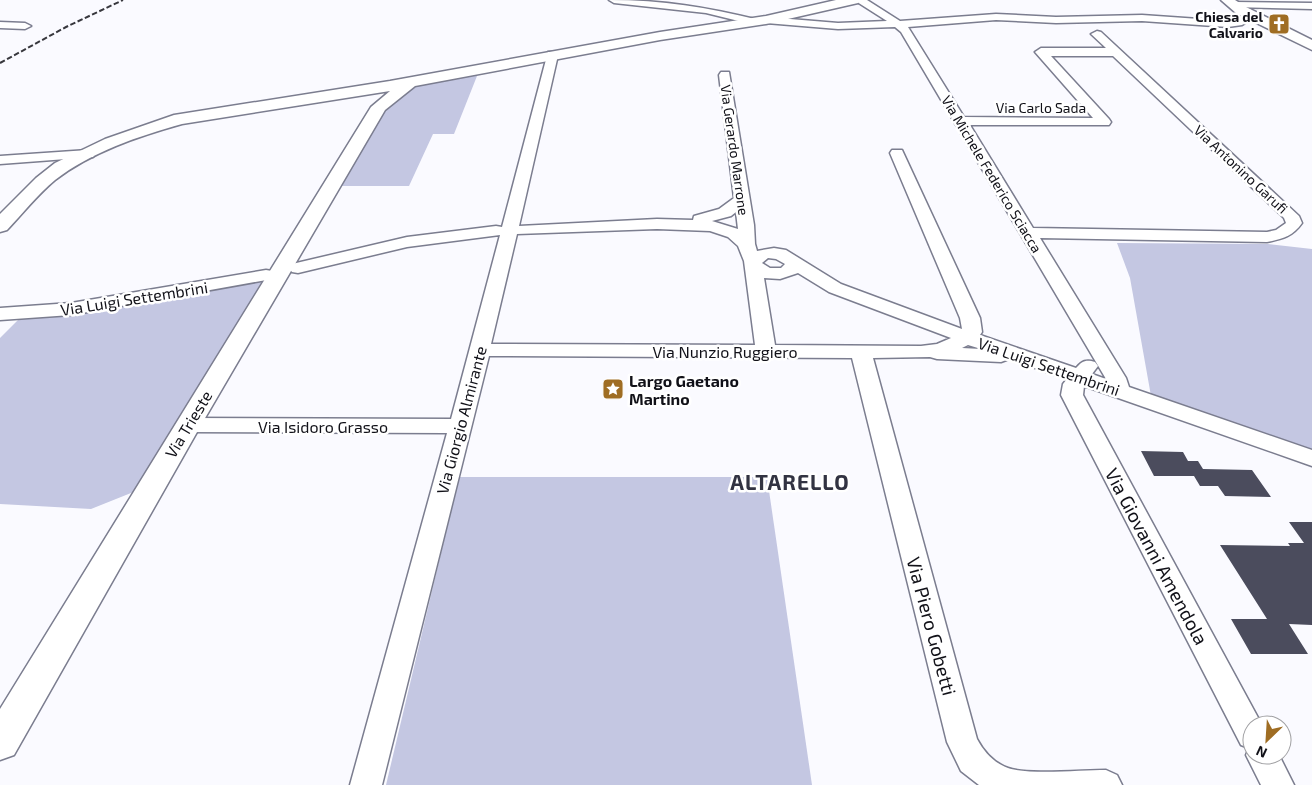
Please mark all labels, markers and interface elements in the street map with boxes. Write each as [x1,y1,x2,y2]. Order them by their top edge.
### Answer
place label: Chiesa del Calvario [1195,8,1263,41]
church icon: Chiesa del Calvario [1267,12,1291,36]
street label: Via Gerardo Marrone [717,84,753,216]
street label: Via Michele Federico Sciacca [938,92,1046,256]
street label: Via Carlo Sada [996,99,1086,116]
street label: Via Antonino Garufi [1191,121,1291,217]
street label: Via Luigi Settembrini [59,277,209,319]
street label: Via Luigi Settembrini [975,333,1123,399]
street label: Via Nunzio Ruggiero [652,342,798,361]
street label: Via Giorgio Almirante [432,344,490,496]
place label: Largo Gaetano Martino [629,371,739,408]
place icon: Largo Gaetano Martino [601,377,625,401]
street label: Via Trieste [160,387,216,461]
street label: Via Isidoro Grasso [258,417,388,436]
street label: Via Giovanni Amendola [1101,464,1213,648]
district label: ALTARELLO [730,469,850,494]
street label: Via Piero Gobetti [902,554,962,698]
north arrow [1242,715,1292,765]
text: N [1253,742,1269,762]

